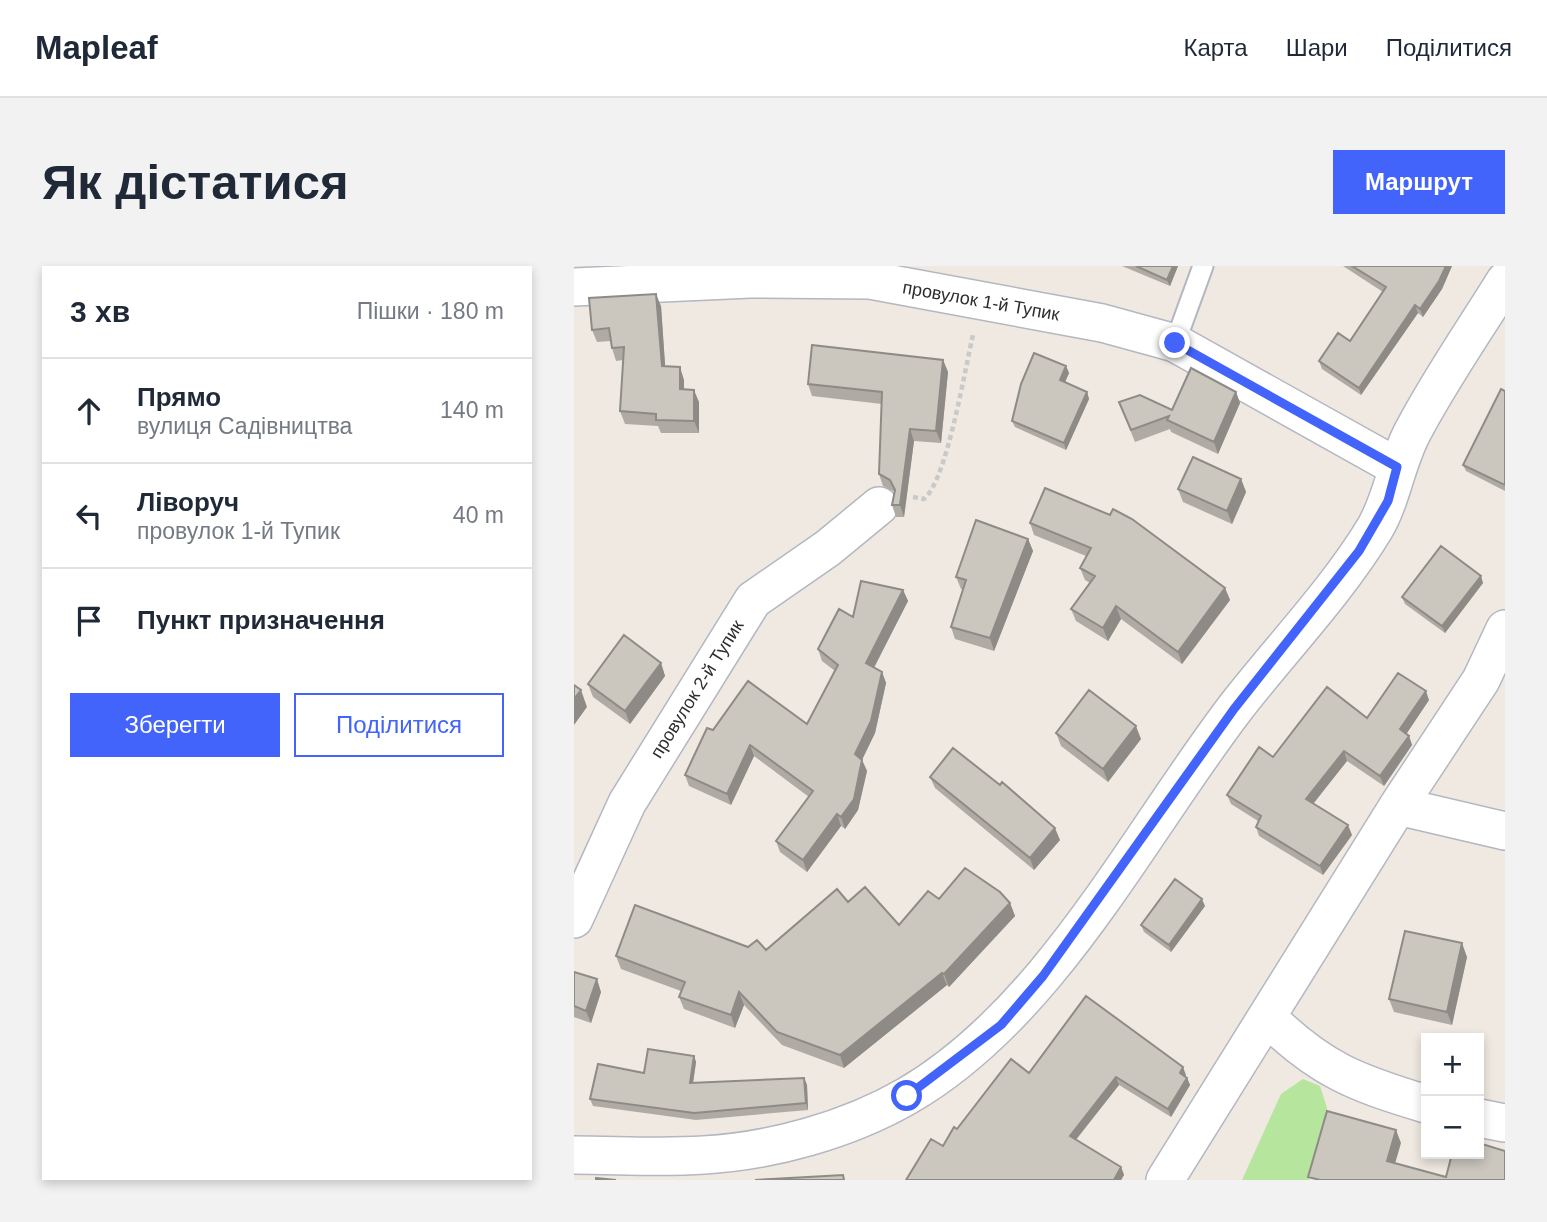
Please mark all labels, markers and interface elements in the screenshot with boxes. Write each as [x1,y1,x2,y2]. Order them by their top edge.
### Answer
text: Mapleaf [35,29,158,66]
text: Карта [1183,34,1248,61]
text: Шари [1286,34,1348,61]
text: Поділитися [1386,34,1512,61]
button: Маршрут [1333,150,1505,214]
text: Як дістатися [42,155,349,209]
street label: провулок 1-й Тупик [901,277,1061,325]
text: 3 хв [70,295,130,328]
text: Пішки · 180 m [357,298,504,324]
route end [1159,327,1190,358]
text: Прямо [137,382,221,412]
icon: ahead [70,392,108,430]
text: 140 m [440,397,504,423]
text: вулиця Садівництва [137,413,352,439]
text: Ліворуч [137,487,239,517]
icon: left [70,497,108,535]
text: 40 m [453,502,504,528]
text: провулок 1-й Тупик [137,518,340,544]
icon: arrive [70,602,108,640]
text: Пункт призначення [137,605,385,635]
street label: провулок 2-й Тупик [646,616,748,762]
button: Зберегти [70,693,280,757]
button: Поділитися [294,693,504,757]
map controls [1421,1033,1484,1159]
button: + [1421,1033,1484,1096]
route start [891,1080,922,1111]
button: − [1421,1096,1484,1159]

